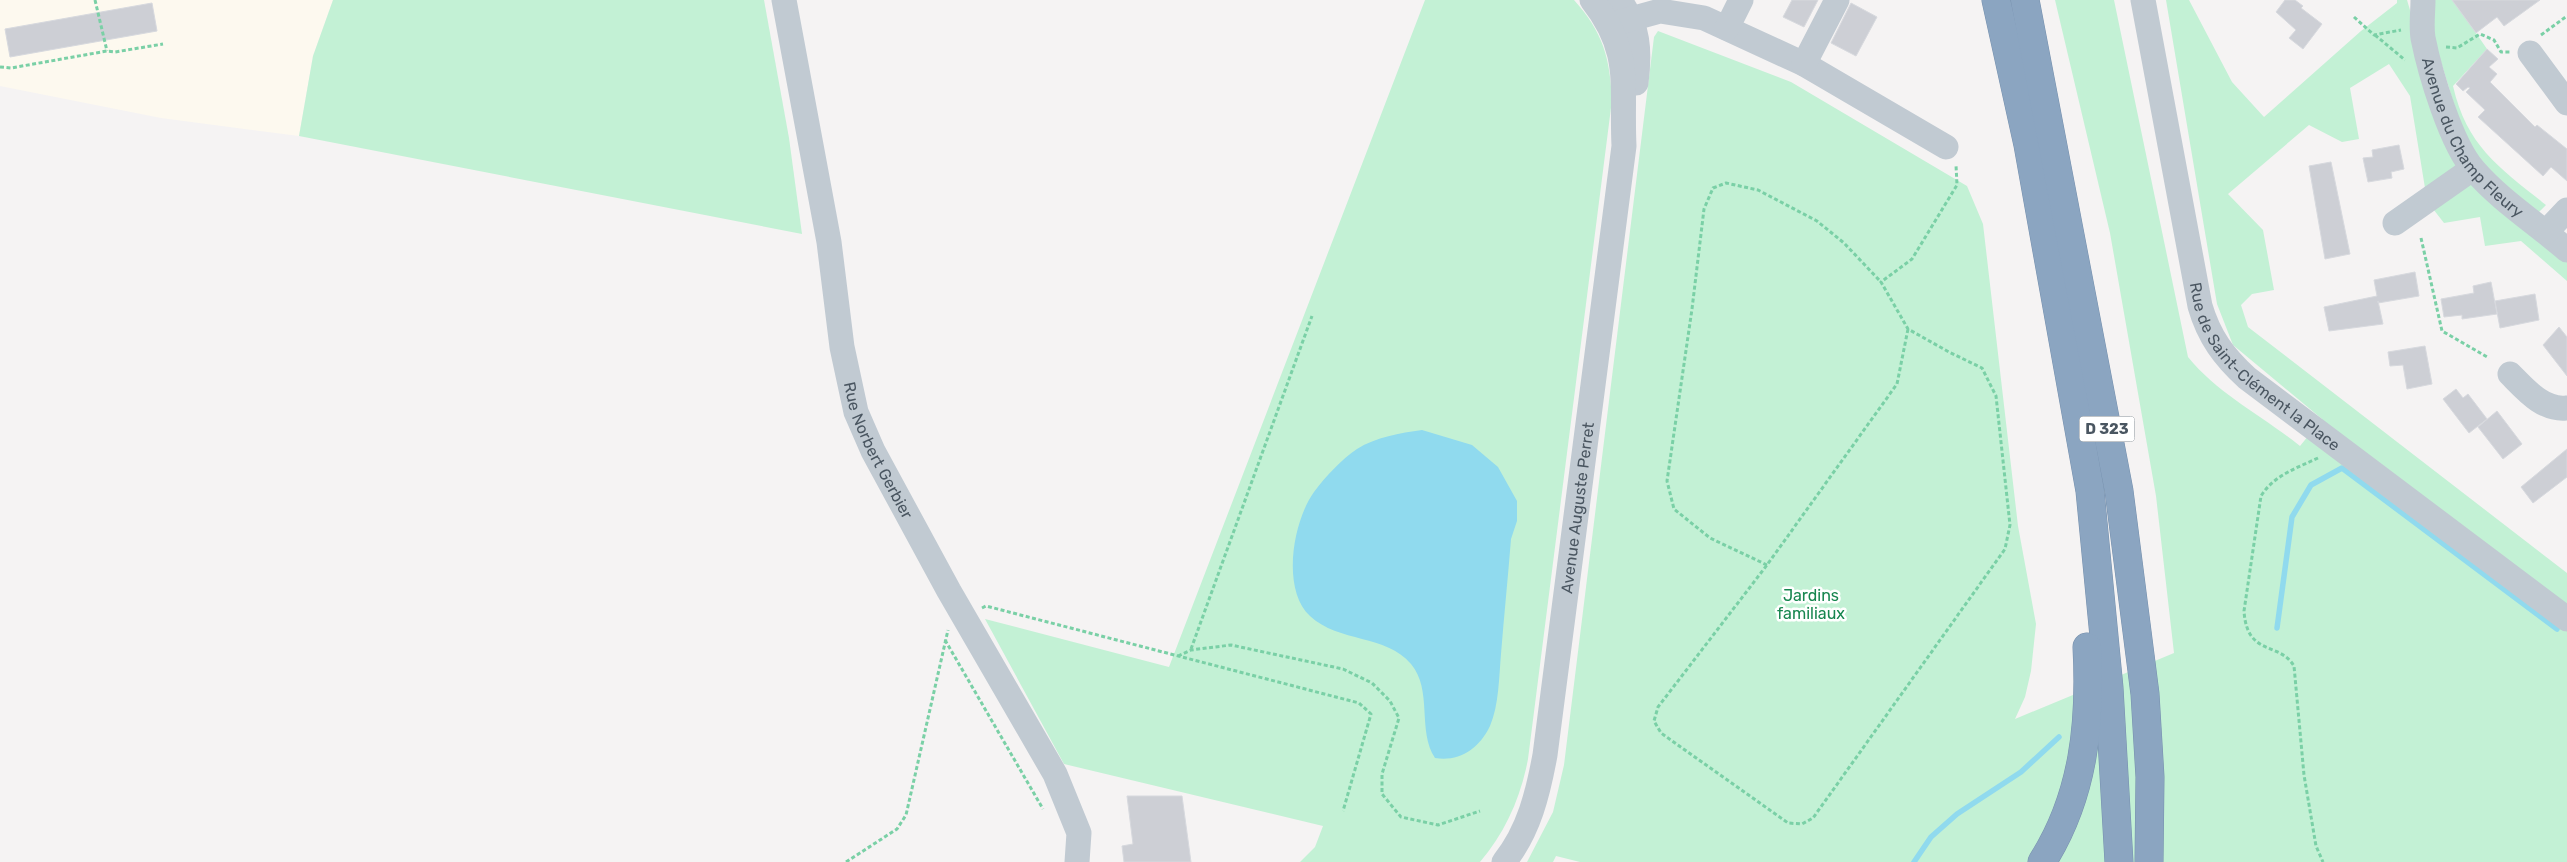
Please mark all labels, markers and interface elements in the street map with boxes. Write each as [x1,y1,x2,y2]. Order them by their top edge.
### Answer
street label: Avenue du Champ Fleury [2418,55,2528,221]
street label: Rue de Saint-Clément la Place [2186,281,2344,454]
street label: Rue Norbert Gerbier [840,380,917,522]
road number: D 323 [2080,416,2134,442]
street label: Avenue Auguste Perret [1557,421,1598,595]
park label: Jardins familiaux [1777,586,1845,623]

